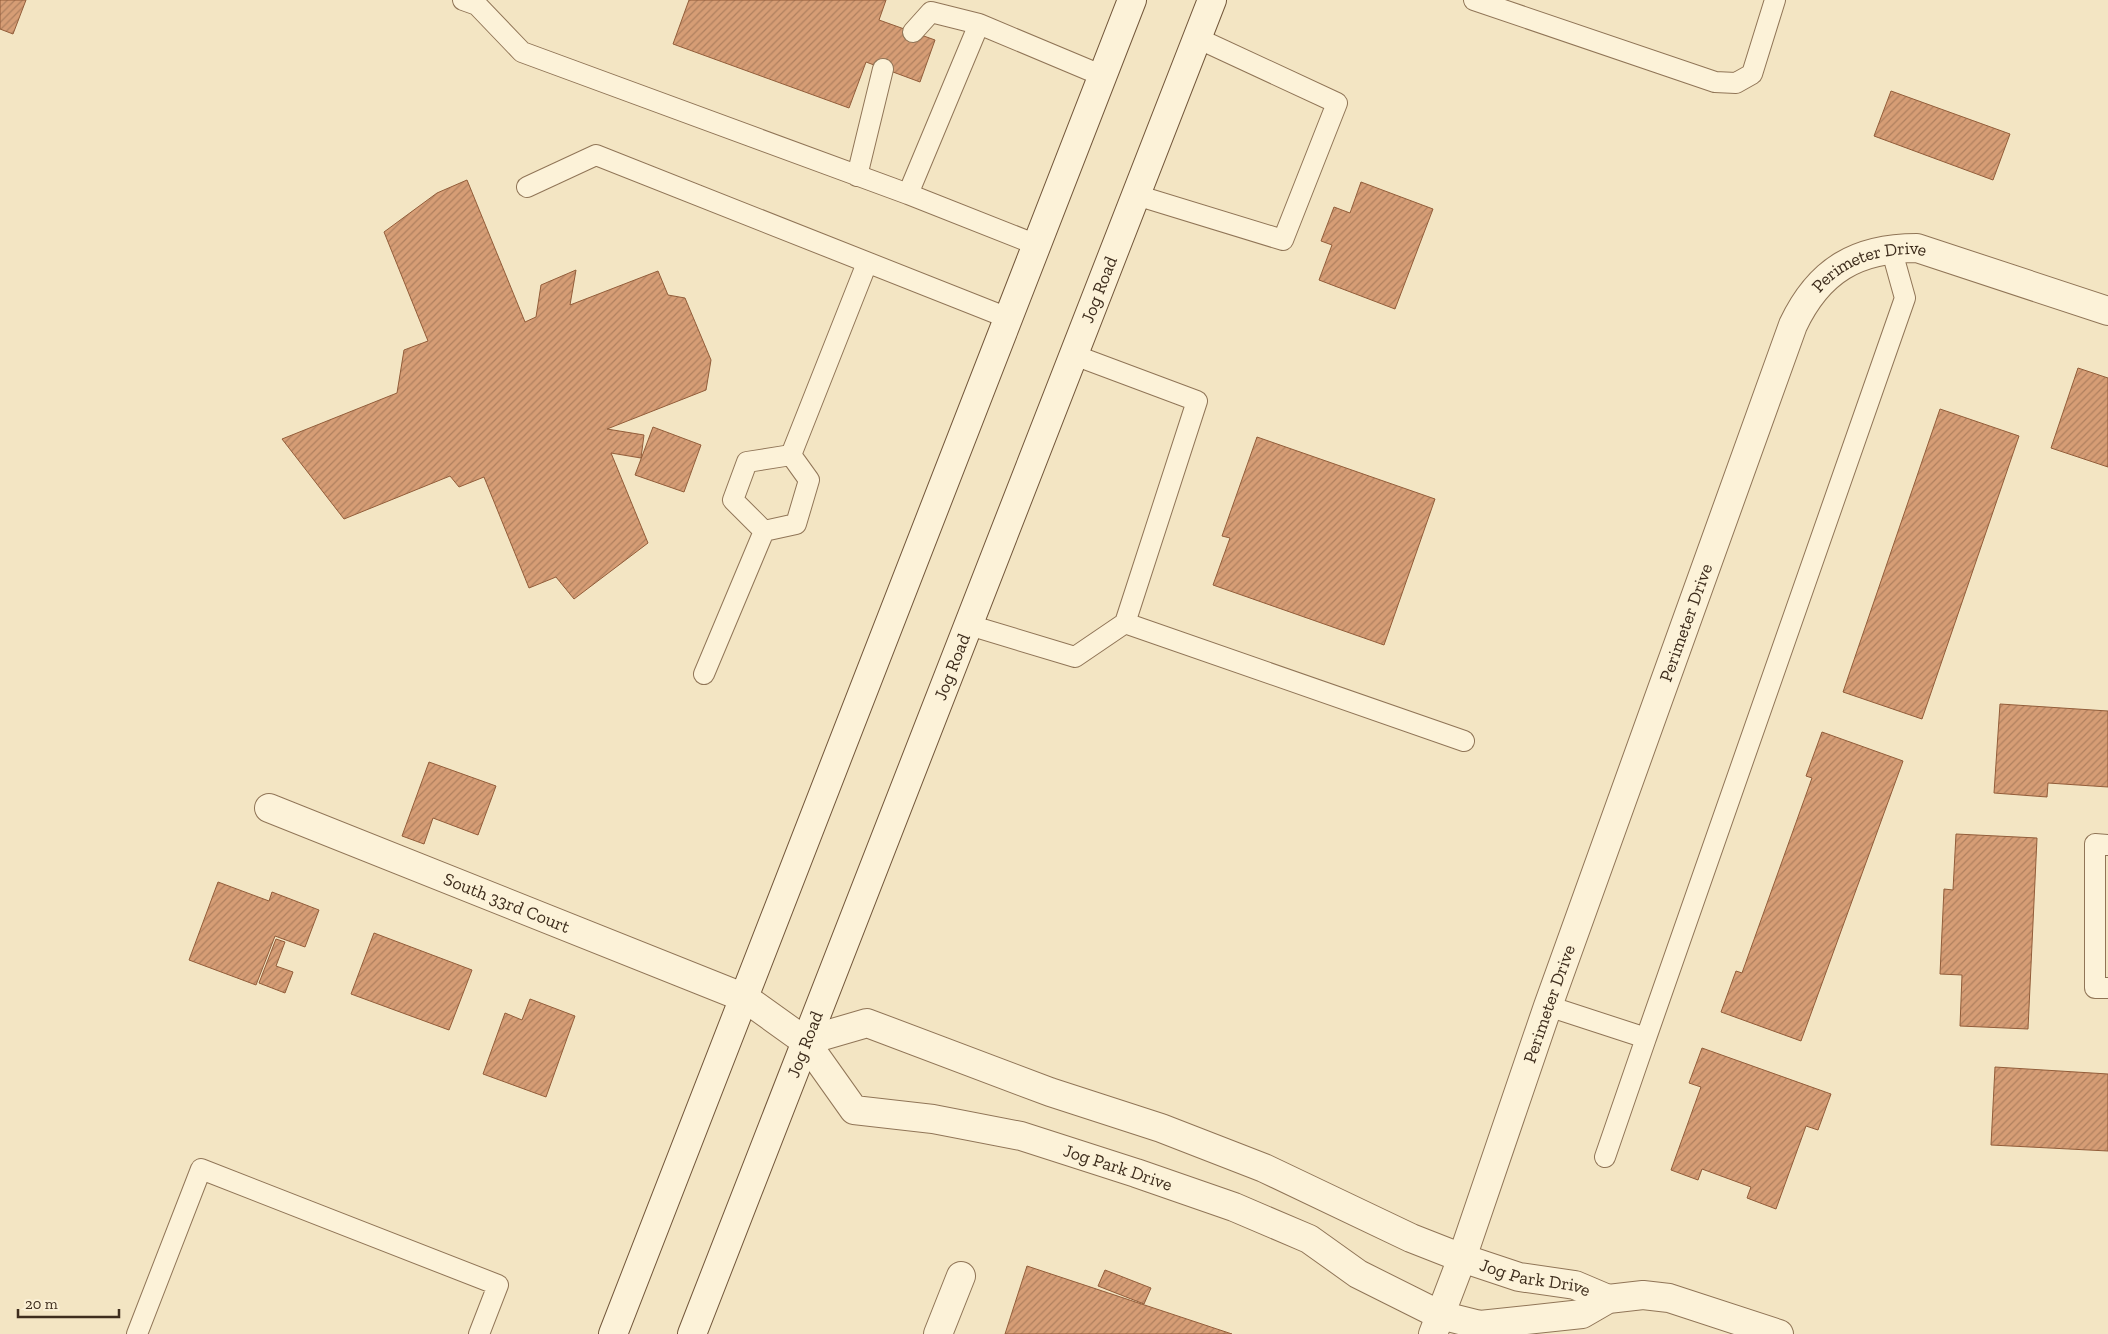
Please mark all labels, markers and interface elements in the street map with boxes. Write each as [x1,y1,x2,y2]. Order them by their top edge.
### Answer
street label: Perimeter Drive [1807,237,1930,297]
street label: Jog Road [1076,253,1122,326]
street label: Perimeter Drive [1655,561,1717,685]
street label: Jog Road [929,630,975,703]
street label: South 33rd Court [440,868,573,938]
street label: Perimeter Drive [1518,942,1580,1066]
street label: Jog Road [782,1008,828,1081]
street label: Jog Park Drive [1061,1139,1175,1196]
street label: Jog Park Drive [1477,1254,1594,1301]
scale bar [18,1286,119,1318]
text: 20 m [25,1295,58,1313]

